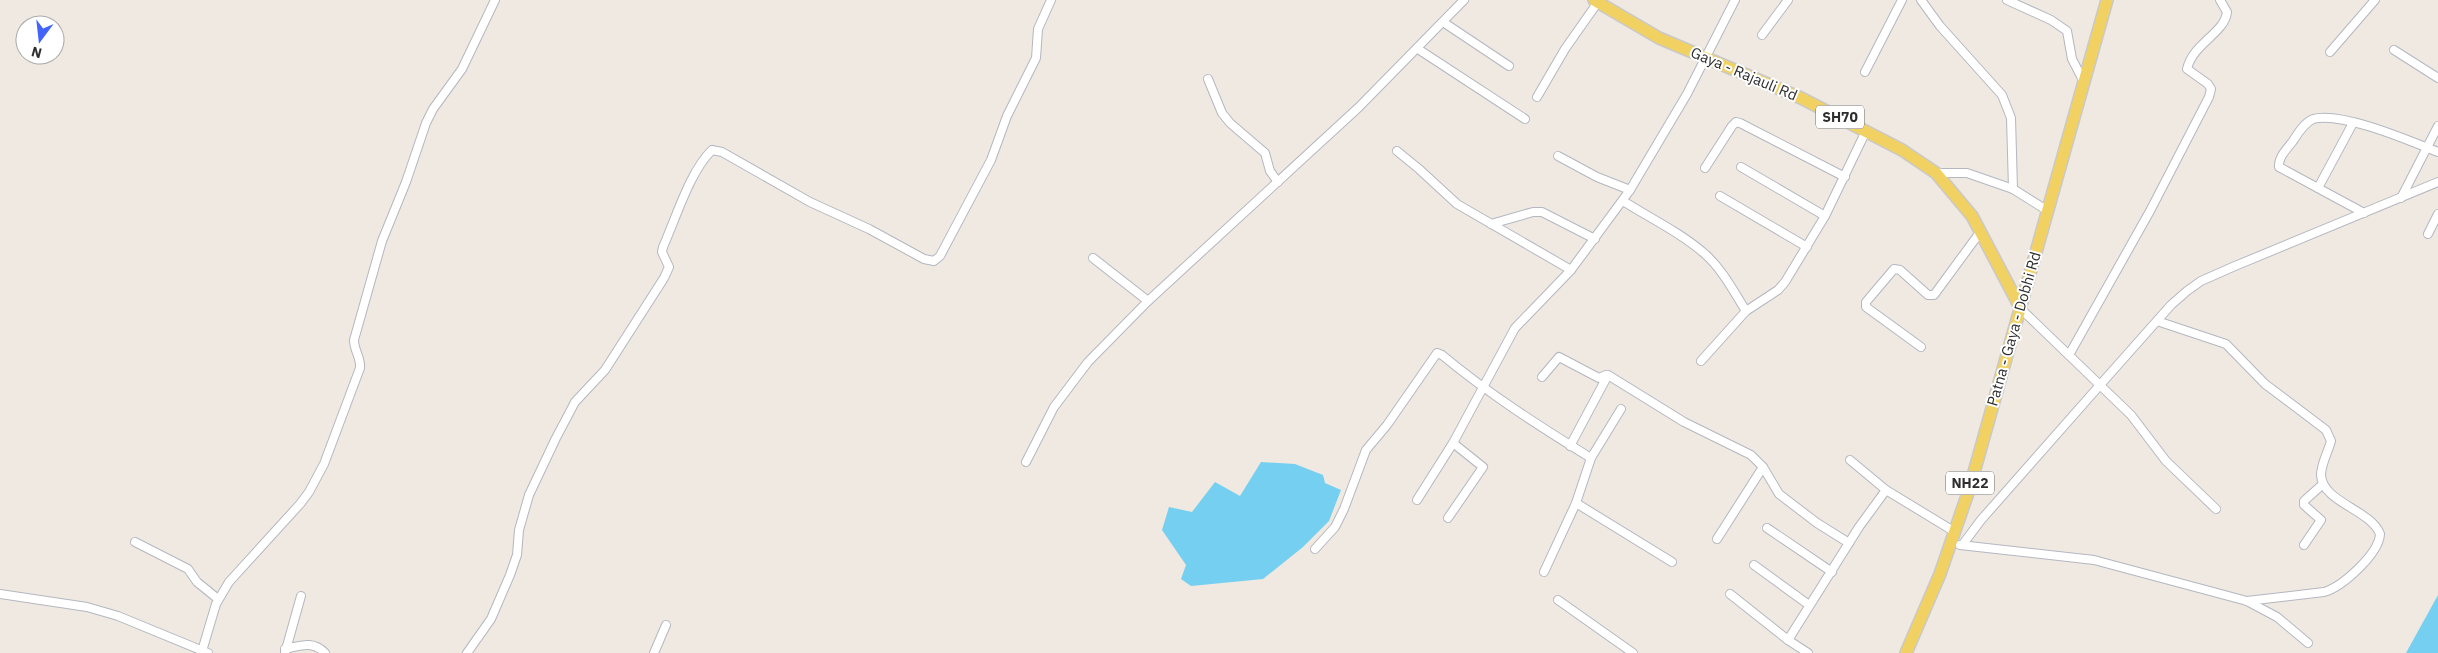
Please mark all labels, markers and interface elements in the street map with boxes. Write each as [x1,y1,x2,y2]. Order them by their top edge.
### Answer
north arrow [15,15,65,65]
text: N [29,43,44,63]
street label: Gaya - Rajauli Rd [1688,43,1800,105]
road number: SH70 [1816,105,1864,128]
street label: Patna - Gaya - Dobhi Rd [1982,250,2045,408]
road number: NH22 [1946,472,1994,494]

